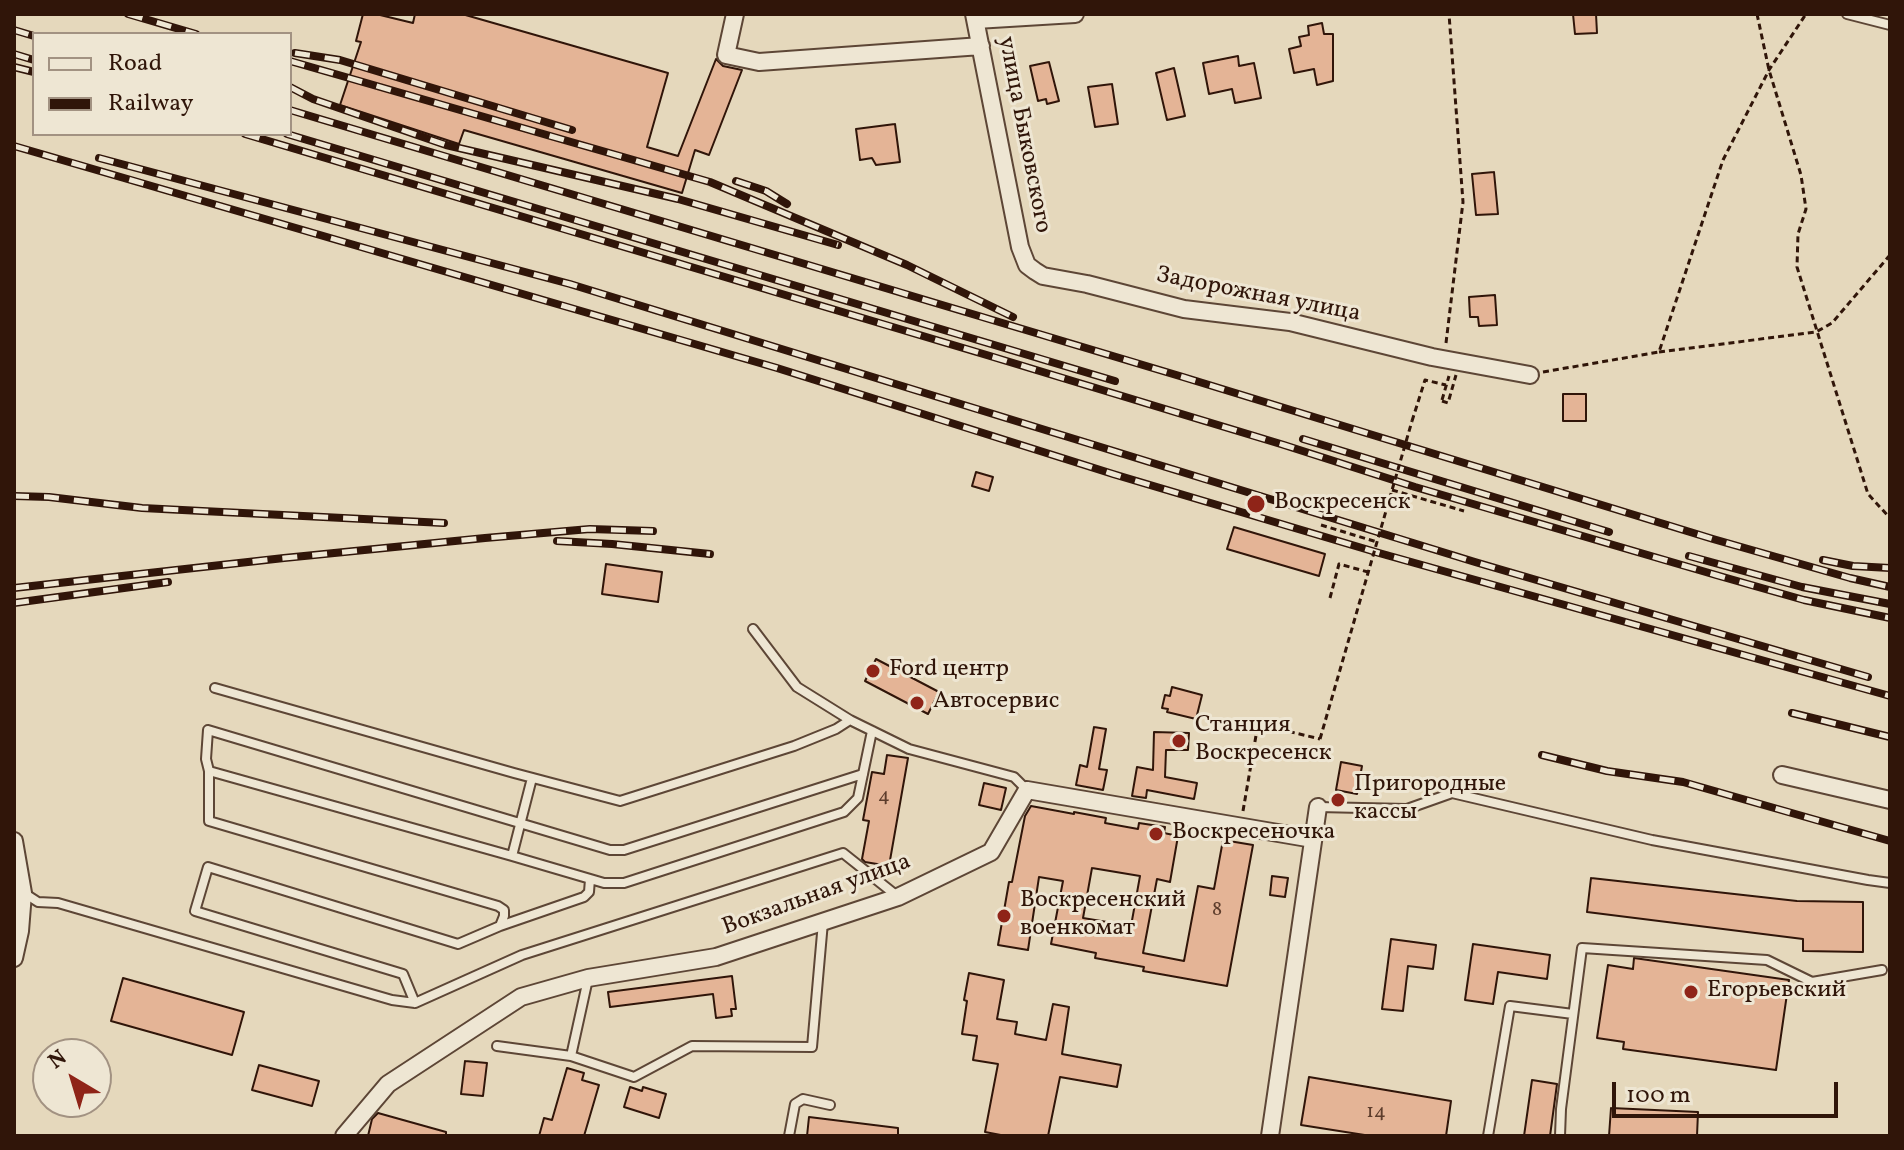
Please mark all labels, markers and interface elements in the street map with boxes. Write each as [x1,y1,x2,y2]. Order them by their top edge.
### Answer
legend [32,32,292,136]
street label: улица Быковского [990,34,1056,236]
text: Road [108,47,162,81]
text: Railway [108,87,194,121]
street label: Задорожная улица [1153,262,1363,330]
place label: Воскресенск [1274,490,1411,518]
marker: Воскресенск [1245,493,1267,515]
place label: Ford центр [889,657,1009,685]
marker: Ford центр [864,662,882,680]
place label: Автосервис [933,689,1059,717]
marker: Автосервис [908,694,926,712]
place label: Станция Воскресенск [1195,713,1332,769]
marker: Станция Воскресенск [1170,732,1188,750]
place label: Пригородные кассы [1354,772,1506,828]
house number: 4 [878,785,890,809]
marker: Пригородные кассы [1329,791,1347,809]
place label: Воскресеночка [1172,820,1335,848]
marker: Воскресеночка [1147,825,1165,843]
street label: Вокзальная улица [719,849,915,943]
place label: Воскресенский военкомат [1020,888,1186,944]
house number: 8 [1212,899,1222,923]
marker: Воскресенский военкомат [995,907,1013,925]
place label: Егорьевский [1707,978,1846,1006]
marker: Егорьевский [1682,983,1700,1001]
north arrow [32,1038,112,1118]
text: N [42,1043,74,1077]
scale bar [1616,1066,1842,1116]
text: 100 m [1626,1079,1691,1113]
house number: 14 [1366,1101,1386,1125]

